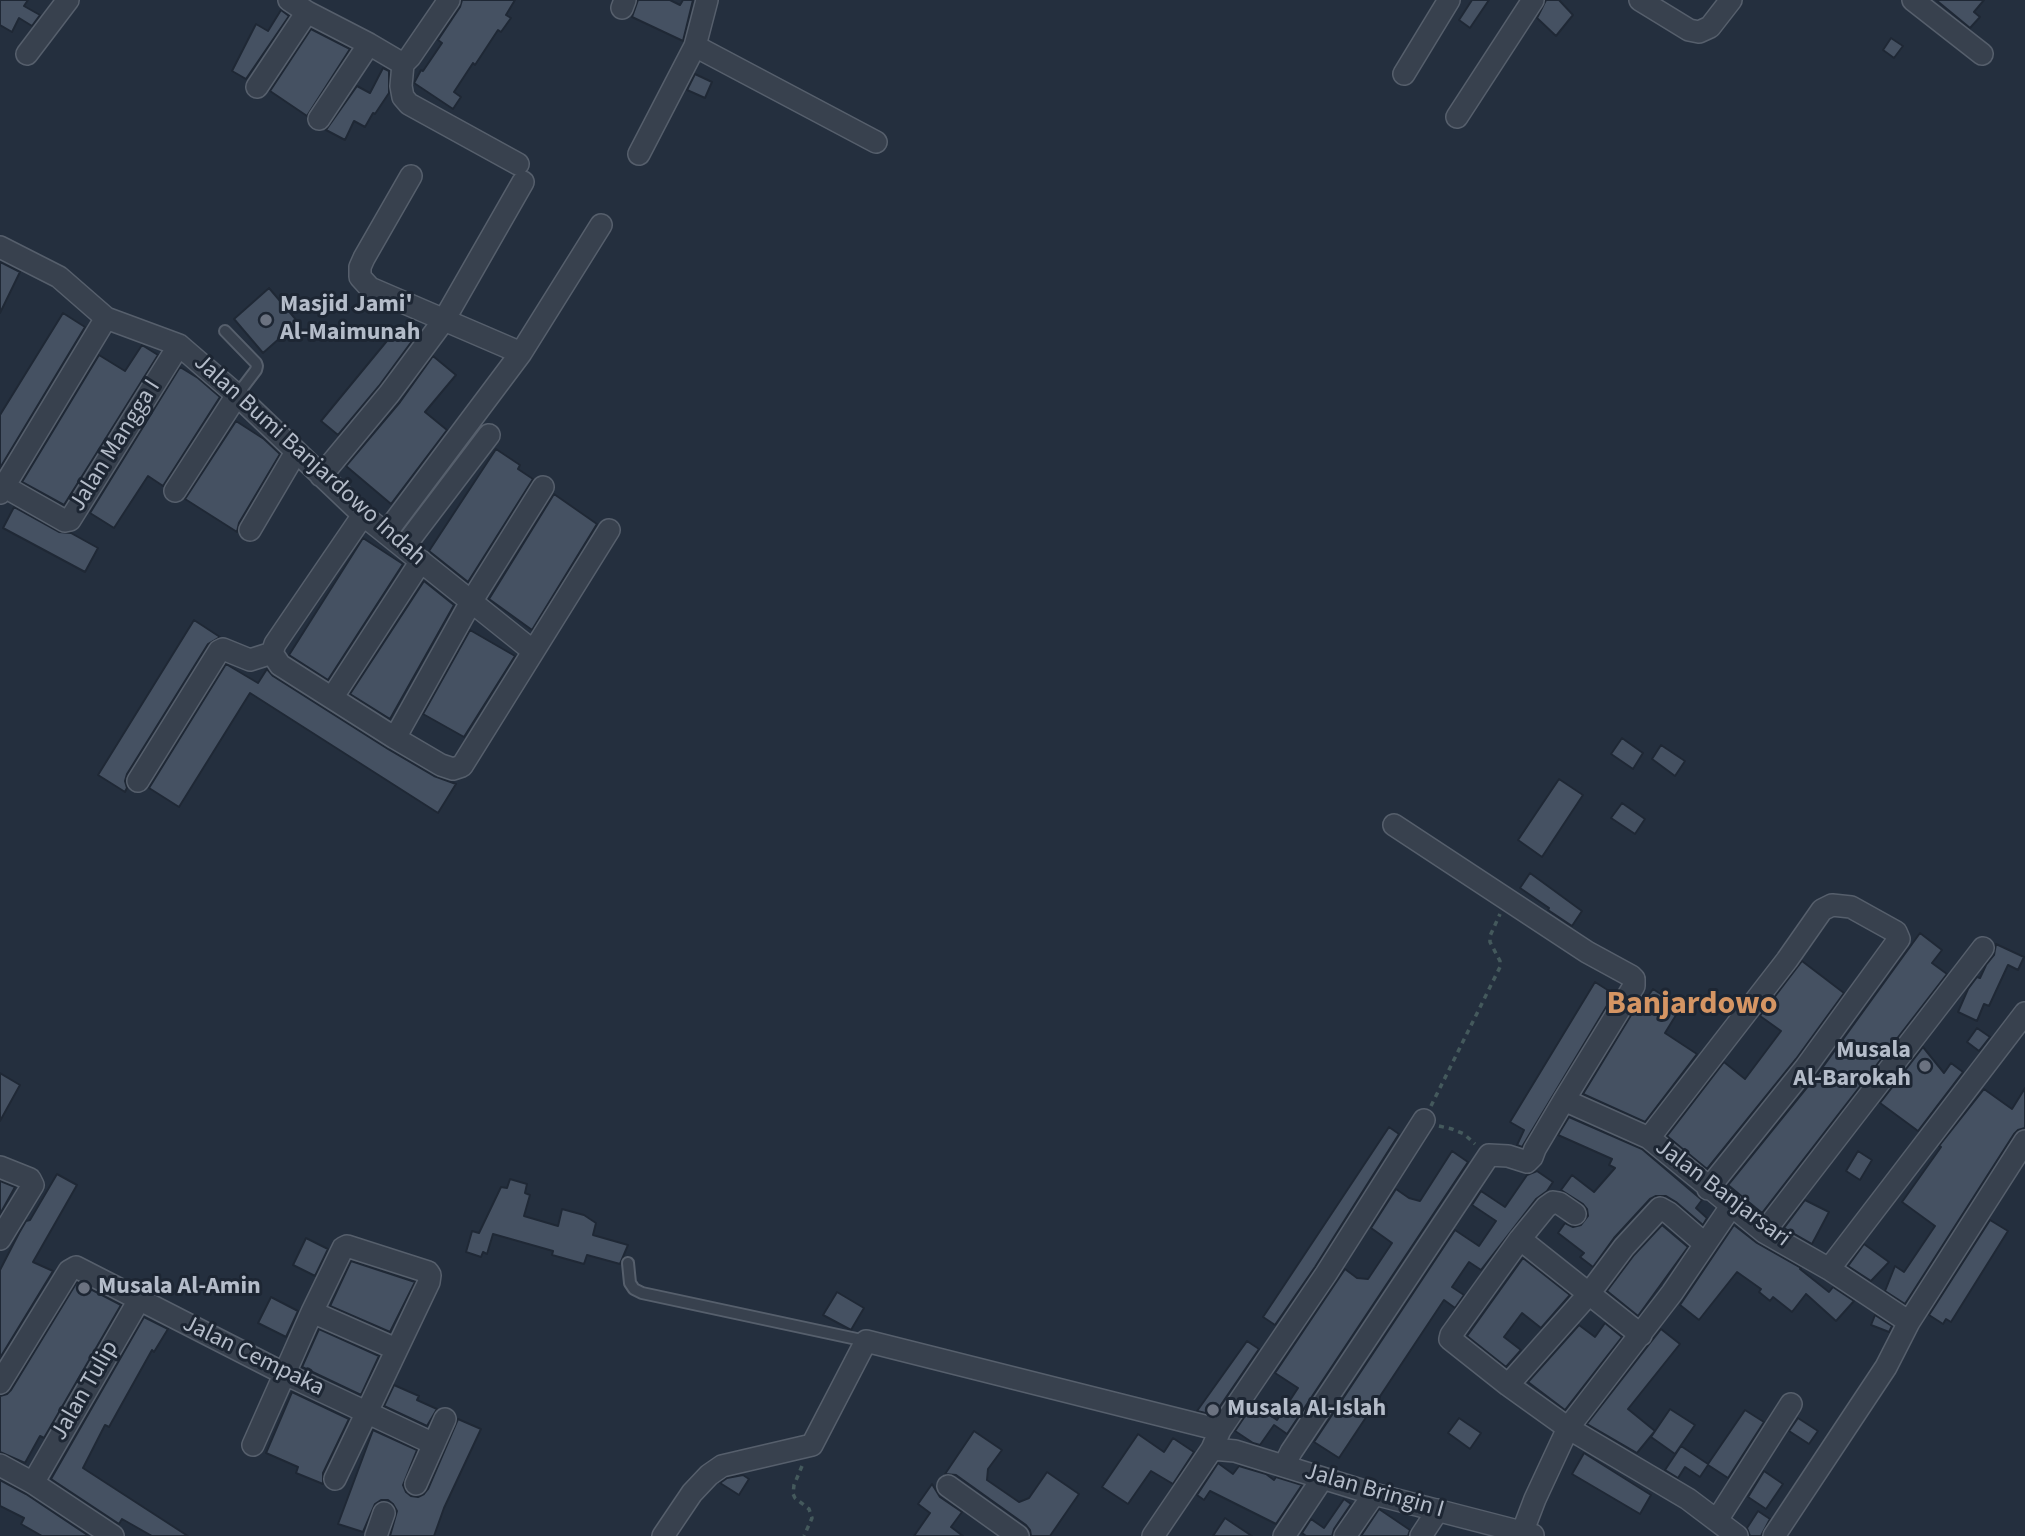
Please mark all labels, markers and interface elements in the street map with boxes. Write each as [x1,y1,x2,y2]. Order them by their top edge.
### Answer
place label: Masjid Jami' Al-Maimunah [280,292,420,348]
marker: Masjid Jami' Al-Maimunah [258,312,274,328]
street label: Jalan Bumi Banjardowo Indah [187,349,431,573]
street label: Jalan Mangga I [64,375,168,517]
district label: Banjardowo [1607,987,1777,1025]
place label: Musala Al-Barokah [1793,1038,1911,1094]
marker: Musala Al-Barokah [1917,1058,1933,1074]
street label: Jalan Banjarsari [1649,1134,1795,1254]
place label: Musala Al-Amin [98,1274,261,1302]
marker: Musala Al-Amin [76,1280,92,1296]
street label: Jalan Cempaka [177,1310,329,1404]
street label: Jalan Tulip [46,1336,126,1446]
place label: Musala Al-Islah [1227,1396,1386,1424]
marker: Musala Al-Islah [1205,1402,1221,1418]
street label: Jalan Bringin I [1301,1458,1447,1526]

